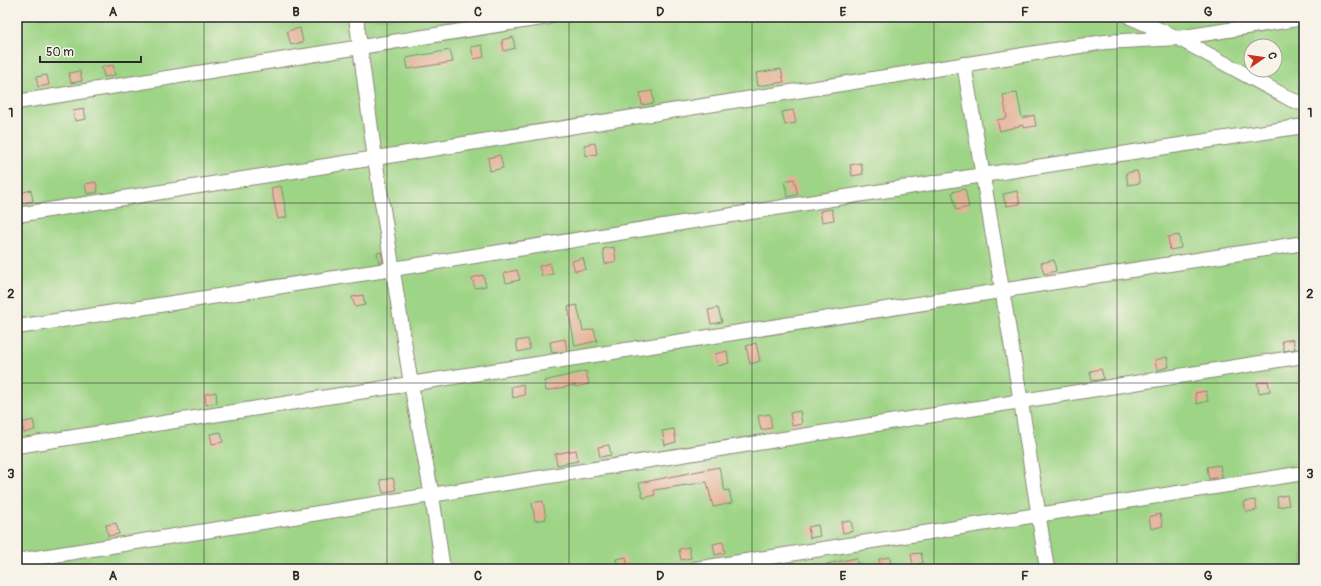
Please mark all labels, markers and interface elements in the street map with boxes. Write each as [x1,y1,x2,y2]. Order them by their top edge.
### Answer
text: A [109,4,118,20]
text: B [292,4,300,20]
text: C [474,4,482,20]
text: D [656,4,664,20]
text: E [840,4,847,20]
text: F [1021,4,1029,20]
text: G [1204,4,1213,20]
scale bar [40,38,141,64]
north arrow [1243,38,1283,78]
text: 50 m [46,45,74,60]
text: С [1265,51,1279,61]
text: 1 [8,105,14,121]
text: 1 [1307,105,1313,121]
text: 2 [7,286,15,302]
text: 2 [1306,286,1314,302]
text: 3 [7,466,15,482]
text: 3 [1306,466,1314,482]
text: A [109,568,118,584]
text: B [292,568,300,584]
text: C [474,568,482,584]
text: D [656,568,664,584]
text: E [840,568,847,584]
text: F [1021,568,1029,584]
text: G [1204,568,1213,584]

